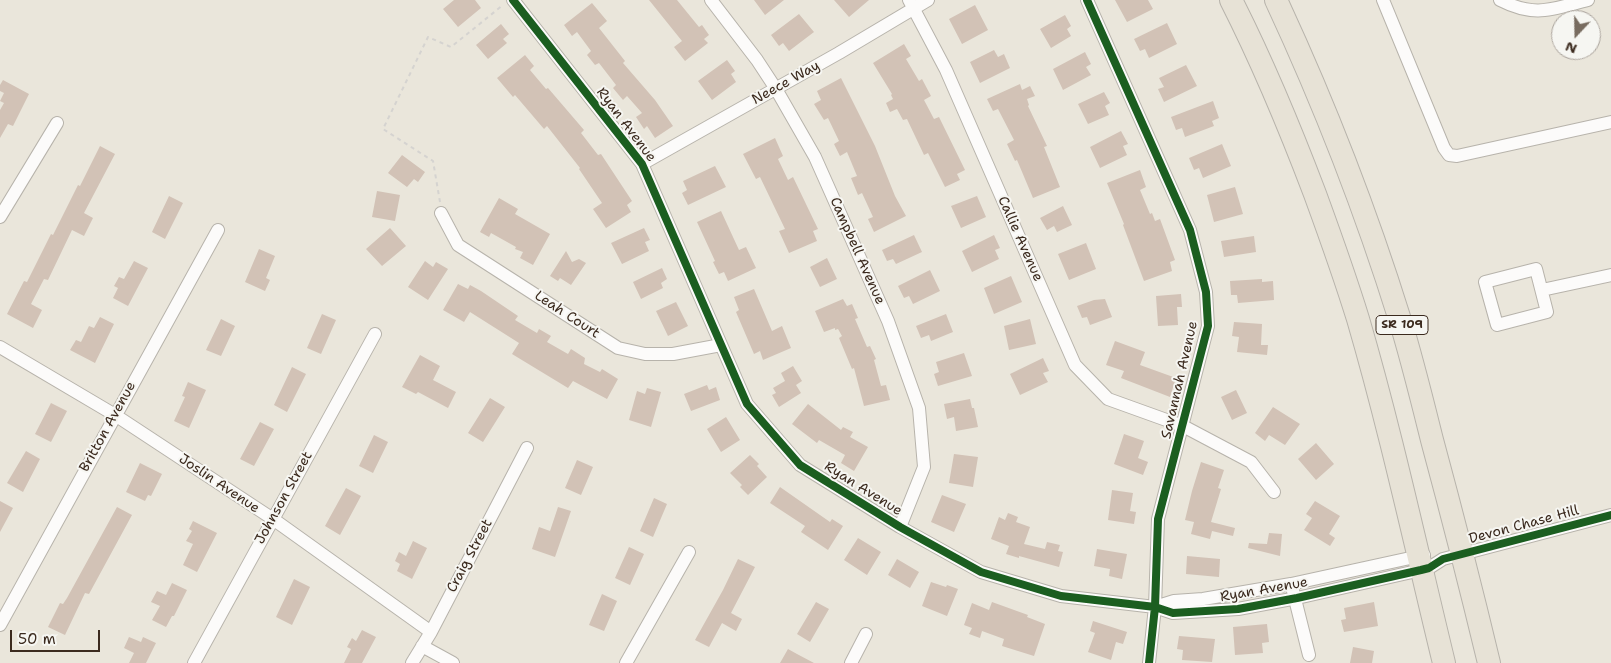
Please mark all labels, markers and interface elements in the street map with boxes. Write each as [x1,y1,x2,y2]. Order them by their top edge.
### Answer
north arrow [1551,10,1601,60]
text: N [1563,38,1579,58]
street label: Neece Way [749,57,823,109]
street label: Ryan Avenue [593,85,659,165]
street label: Callie Avenue [994,194,1046,284]
street label: Campbell Avenue [826,195,888,307]
street label: Leah Court [531,288,603,342]
road number: SR 109 [1376,316,1428,334]
street label: Savannah Avenue [1158,319,1202,441]
street label: Britton Avenue [76,379,140,475]
street label: Johnson Street [252,449,316,547]
street label: Joslin Avenue [175,451,263,517]
street label: Ryan Avenue [821,458,905,520]
street label: Devon Chase Hill [1467,502,1581,548]
street label: Craig Street [444,516,496,596]
street label: Ryan Avenue [1219,574,1309,606]
scale bar [12,620,102,652]
text: 50 m [18,629,56,649]

